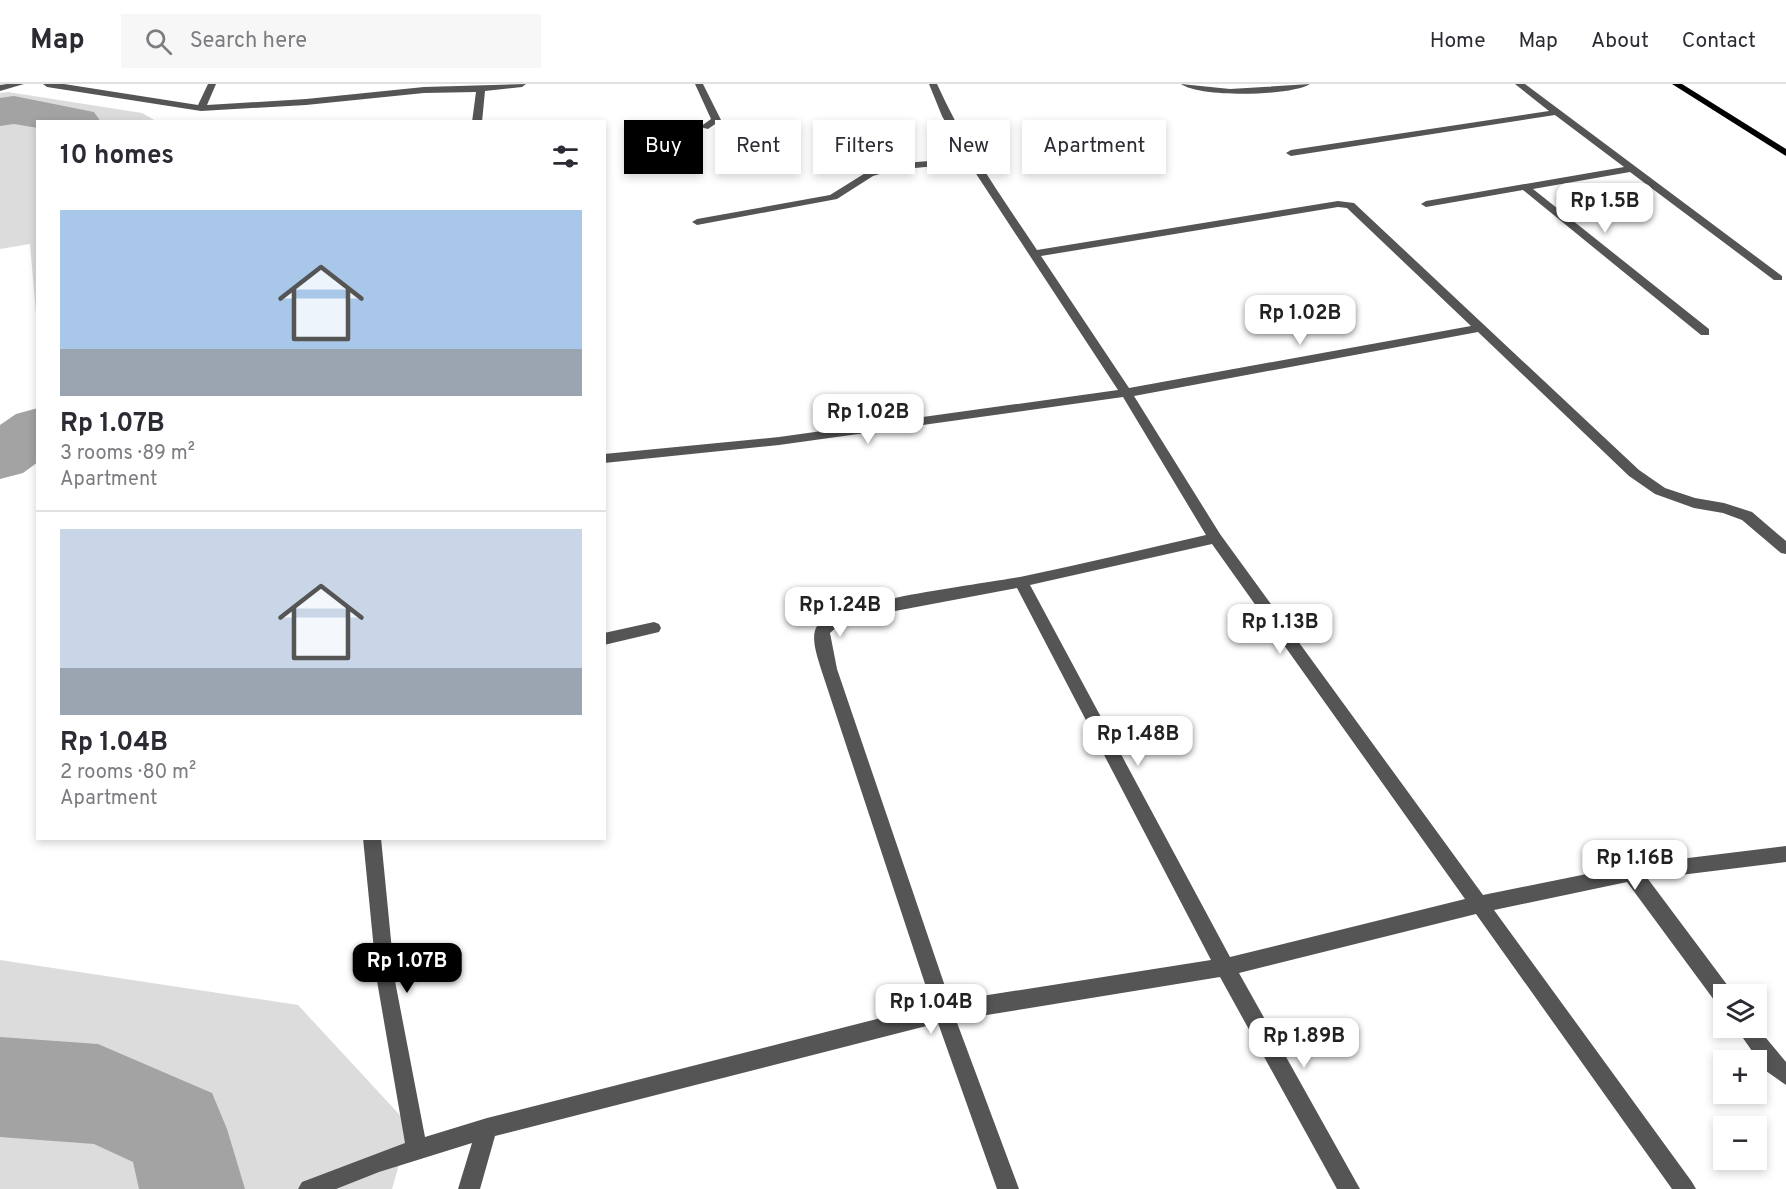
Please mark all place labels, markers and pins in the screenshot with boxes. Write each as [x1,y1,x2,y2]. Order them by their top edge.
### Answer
pin: Rp 1.5B [1550,183,1660,234]
pin: Rp 1.02B [1238,295,1362,346]
pin: Rp 1.02B [806,394,930,445]
pin: Rp 1.24B [778,587,902,638]
pin: Rp 1.13B [1218,604,1342,655]
pin: Rp 1.48B [1076,716,1200,767]
pin: Rp 1.16B [1573,840,1697,891]
pin: Rp 1.07B [345,943,469,994]
pin: Rp 1.04B [869,984,993,1035]
pin: Rp 1.89B [1242,1018,1366,1069]

